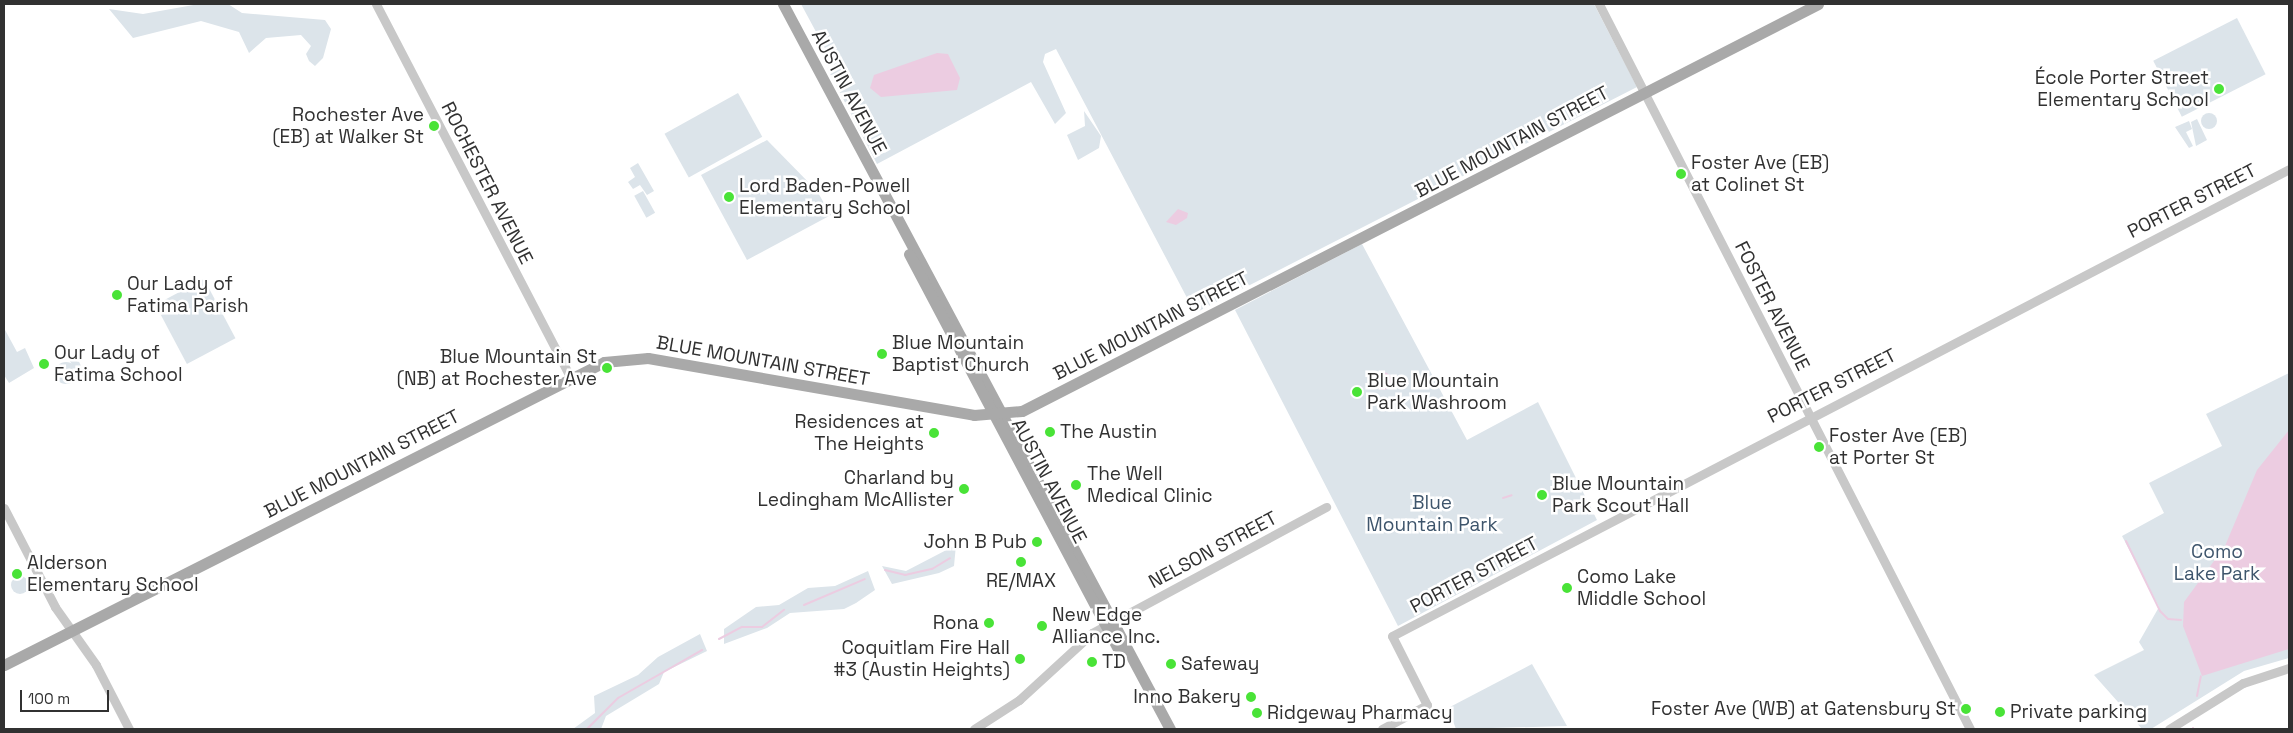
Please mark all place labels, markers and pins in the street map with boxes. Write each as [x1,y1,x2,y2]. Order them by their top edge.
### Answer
place label: École Porter Street Elementary School [2035,67,2209,111]
marker: École Porter Street Elementary School [2213,83,2225,95]
place label: Rochester Ave (EB) at Walker St [272,104,424,148]
marker: Rochester Ave (EB) at Walker St [428,120,440,132]
place label: Foster Ave (EB) at Colinet St [1691,152,1830,196]
marker: Foster Ave (EB) at Colinet St [1675,168,1687,180]
place label: Lord Baden-Powell Elementary School [739,175,911,219]
marker: Lord Baden-Powell Elementary School [723,191,735,203]
place label: Our Lady of Fatima Parish [127,273,249,317]
marker: Our Lady of Fatima Parish [111,289,123,301]
place label: Blue Mountain Baptist Church [892,332,1029,376]
place label: Our Lady of Fatima School [54,342,183,386]
place label: Blue Mountain St (NB) at Rochester Ave [397,346,597,390]
marker: Blue Mountain Baptist Church [876,348,888,360]
marker: Our Lady of Fatima School [38,358,50,370]
marker: Blue Mountain St (NB) at Rochester Ave [601,362,613,374]
place label: Blue Mountain Park Washroom [1367,370,1507,414]
marker: Blue Mountain Park Washroom [1351,386,1363,398]
place label: Residences at The Heights [794,411,924,455]
place label: The Austin [1060,421,1157,443]
place label: Foster Ave (EB) at Porter St [1829,425,1968,469]
marker: The Austin [1044,426,1056,438]
marker: Residences at The Heights [928,427,940,439]
marker: Foster Ave (EB) at Porter St [1813,441,1825,453]
place label: The Well Medical Clinic [1087,463,1213,507]
place label: Charland by Ledingham McAllister [758,467,954,511]
place label: Blue Mountain Park Scout Hall [1552,473,1689,517]
marker: The Well Medical Clinic [1069,478,1083,492]
marker: Charland by Ledingham McAllister [958,483,970,495]
marker: Blue Mountain Park Scout Hall [1536,489,1548,501]
place label: John B Pub [924,531,1027,553]
marker: John B Pub [1031,536,1043,548]
place label: Alderson Elementary School [27,552,199,596]
marker: RE/MAX [1015,556,1027,568]
place label: Como Lake Middle School [1577,566,1706,610]
marker: Alderson Elementary School [11,568,23,580]
place label: RE/MAX [986,570,1056,592]
marker: Como Lake Middle School [1561,582,1573,594]
place label: New Edge Alliance Inc. [1052,604,1160,648]
place label: Rona [933,612,979,634]
marker: Rona [983,617,995,629]
marker: New Edge Alliance Inc. [1036,620,1048,632]
place label: Coquitlam Fire Hall #3 (Austin Heights) [834,637,1010,681]
place label: TD [1102,651,1126,673]
marker: Coquitlam Fire Hall #3 (Austin Heights) [1014,653,1026,665]
place label: Safeway [1181,653,1259,675]
marker: TD [1086,656,1098,668]
marker: Safeway [1165,658,1177,670]
place label: Inno Bakery [1133,686,1241,708]
marker: Inno Bakery [1245,691,1257,703]
place label: Foster Ave (WB) at Gatensbury St [1651,698,1956,720]
place label: Private parking [2010,701,2147,723]
place label: Ridgeway Pharmacy [1267,702,1453,724]
marker: Foster Ave (WB) at Gatensbury St [1960,703,1972,715]
marker: Private parking [1994,706,2006,718]
marker: Ridgeway Pharmacy [1251,707,1263,719]

